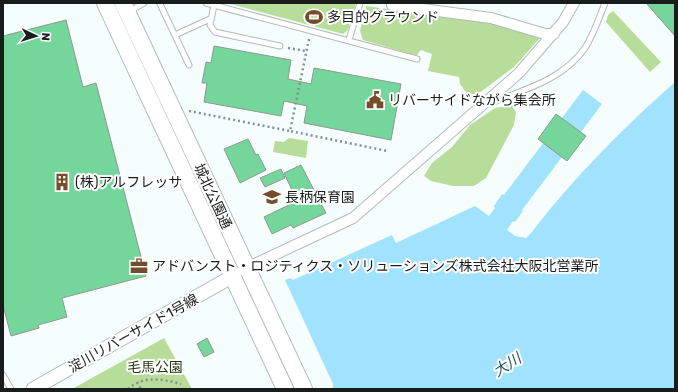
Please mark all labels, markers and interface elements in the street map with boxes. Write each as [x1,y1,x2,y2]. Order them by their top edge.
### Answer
sports icon: 多目的グラウンド [304,7,324,27]
place label: 多目的グラウンド [327,9,439,26]
north arrow [16,16,56,56]
text: N [39,32,52,41]
public building icon: リバーサイドながら集会所 [365,90,385,110]
place label: リバーサイドながら集会所 [388,92,556,109]
street label: 城北公園通 [190,161,235,232]
building icon: (株)アルフレッサ [52,172,72,192]
place label: (株)アルフレッサ [75,174,182,191]
school or university icon: 長柄保育園 [262,187,282,207]
place label: 長柄保育園 [285,189,355,206]
office icon: アドバンスト・ロジティクス・ソリューションズ株式会社大阪北営業所 [129,256,149,276]
place label: アドバンスト・ロジティクス・ソリューションズ株式会社大阪北営業所 [152,258,599,275]
street label: 淀川リバーサイド1号線 [65,291,201,376]
water label: 大川 [490,348,526,381]
park label: 毛馬公園 [127,359,183,376]

